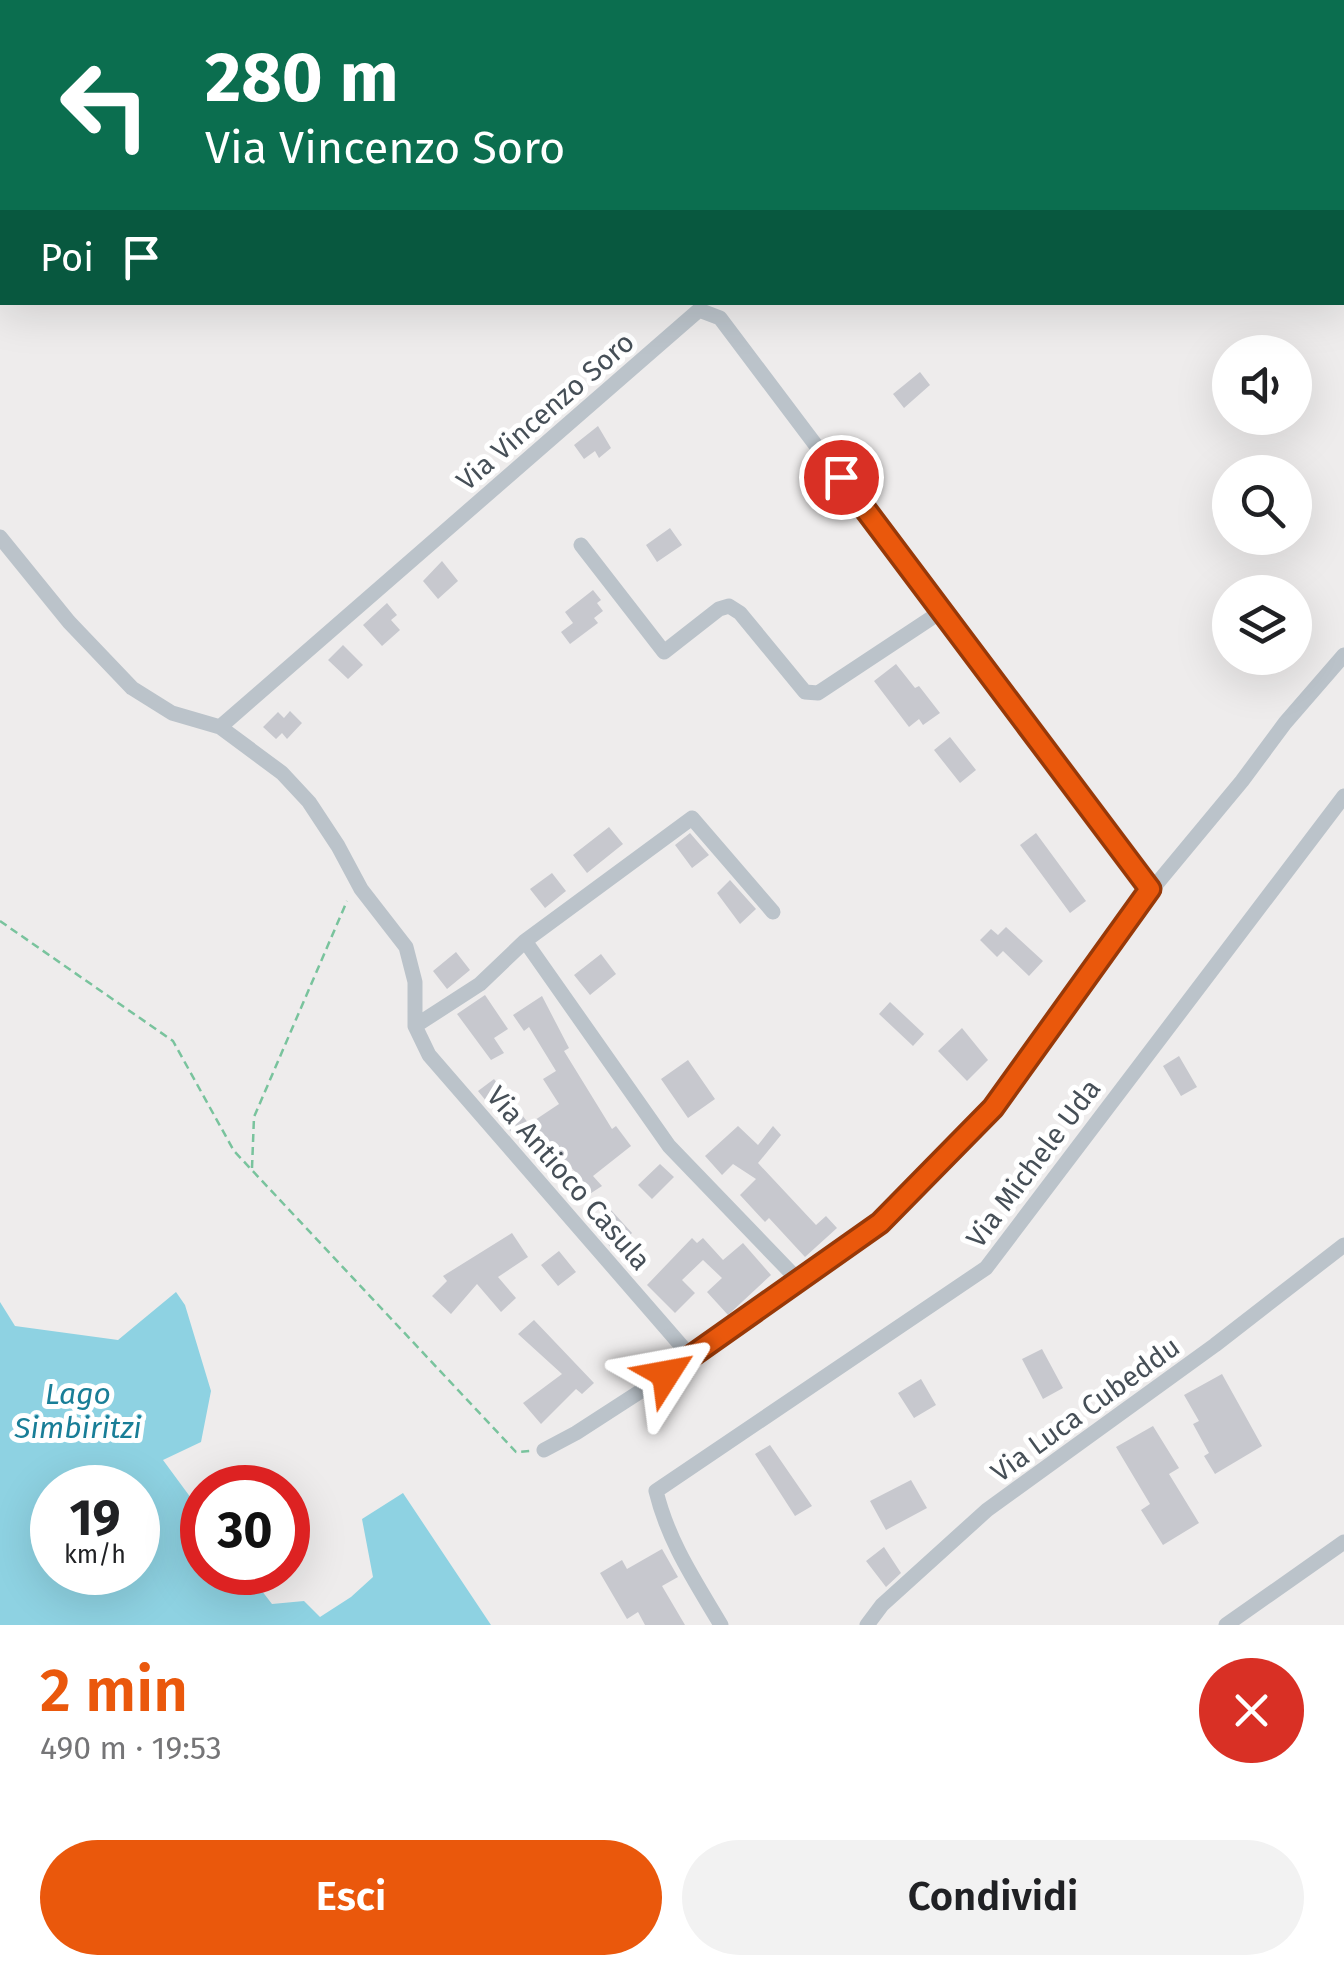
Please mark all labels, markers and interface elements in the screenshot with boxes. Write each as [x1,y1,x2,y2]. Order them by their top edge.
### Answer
text: 280 m [205,36,399,120]
icon: left [40,40,170,170]
text: Via Vincenzo Soro [205,121,565,175]
icon: arrive [114,230,169,285]
text: Poi [40,235,94,281]
street label: Via Vincenzo Soro [450,325,641,497]
map controls [1212,335,1312,675]
button: sound [1212,335,1312,435]
pin [799,435,884,520]
icon: arrive [814,450,869,505]
button: search [1212,455,1312,555]
button: layers [1212,575,1312,675]
street label: Via Michele Uda [959,1073,1107,1254]
street label: Via Antioco Casula [480,1080,657,1277]
position arrow [614,1322,718,1426]
street label: Via Luca Cubeddu [985,1330,1186,1489]
water label: Lago Simbiritzi [13,1376,142,1446]
speed limit sign: 30 [180,1465,310,1595]
text: 19 [69,1488,121,1548]
text: km/h [64,1540,126,1570]
text: 2 min [40,1655,188,1727]
button: close [1199,1658,1304,1763]
text: 490 m · 19:53 [40,1729,222,1767]
button: Esci [40,1840,662,1955]
button: Condividi [682,1840,1304,1955]

